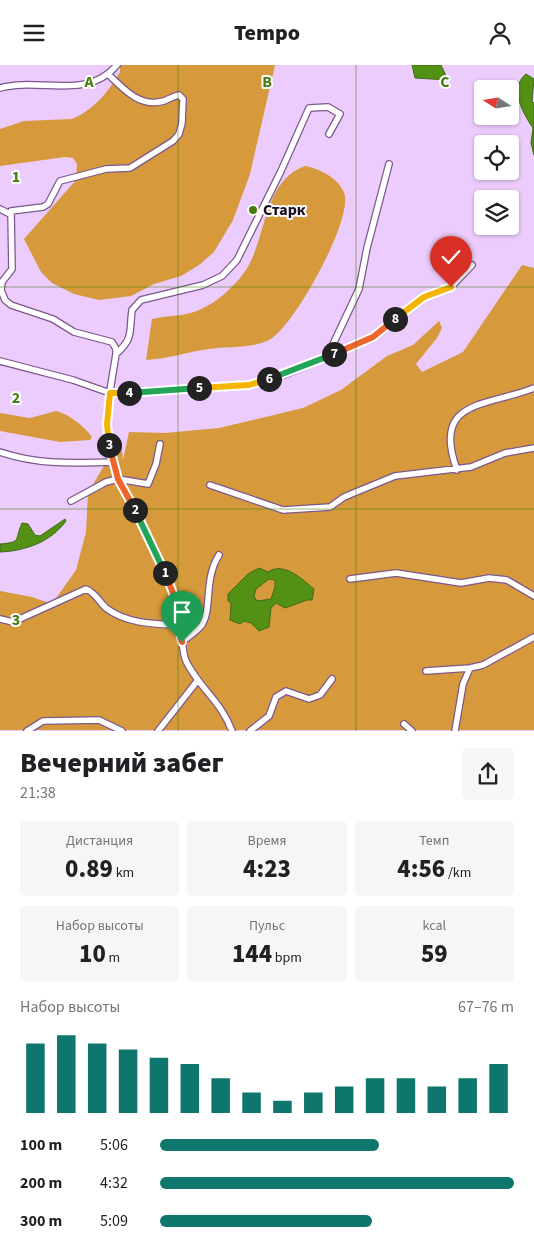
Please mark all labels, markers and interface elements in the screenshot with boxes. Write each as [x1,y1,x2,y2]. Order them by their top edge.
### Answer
text: Tempo [234,17,300,49]
icon: menu [20,19,48,47]
icon: person [486,19,514,47]
text: A [83,71,94,93]
text: B [262,71,272,93]
text: C [440,71,450,93]
north arrow [474,80,519,125]
map controls [474,80,519,235]
button: locate [474,135,519,180]
text: 1 [12,166,20,188]
button: layers [474,190,519,235]
place label: Старк [263,199,306,221]
marker: Старк [247,204,259,216]
pin [430,236,472,287]
icon: check [437,243,465,271]
pin: 8 [382,307,408,331]
text: 8 [392,309,399,329]
pin: 7 [322,341,346,367]
text: 7 [331,344,338,364]
pin: 6 [256,367,282,391]
text: 6 [266,369,273,389]
pin: 5 [186,375,212,401]
text: 5 [196,378,203,398]
pin: 4 [116,381,142,405]
text: 4 [126,383,133,403]
text: 2 [12,387,20,409]
pin: 3 [96,433,122,457]
text: 3 [106,435,113,455]
pin: 2 [122,497,148,523]
text: 2 [132,500,139,520]
pin: 1 [152,561,178,585]
text: 1 [162,563,169,583]
pin [161,591,203,642]
icon: arrive [168,598,196,626]
text: 3 [12,609,20,631]
text: Вечерний забег [20,743,224,783]
button: share [462,748,514,800]
text: 21:38 [20,782,56,804]
text: Дистанция [66,831,133,851]
text: Время [247,831,287,851]
text: Темп [419,831,449,851]
text: 0.89 [65,851,113,887]
text: 4:23 [243,851,291,887]
text: 4:56 [397,851,445,887]
text: km [113,863,134,883]
text: /km [445,863,471,883]
text: Набор высоты [56,916,144,936]
text: Пульс [249,916,285,936]
text: kcal [423,916,446,936]
text: 10 [79,936,106,972]
text: 144 [232,936,272,972]
text: 59 [421,936,448,972]
text: m [106,948,120,968]
text: bpm [272,948,302,968]
text: Набор высоты [20,996,120,1018]
text: 67–76 m [458,996,514,1018]
text: 100 m [20,1134,62,1156]
text: 5:06 [100,1134,128,1156]
text: 200 m [20,1172,62,1194]
text: 4:32 [100,1172,128,1194]
text: 300 m [20,1210,62,1232]
text: 5:09 [100,1210,128,1232]

